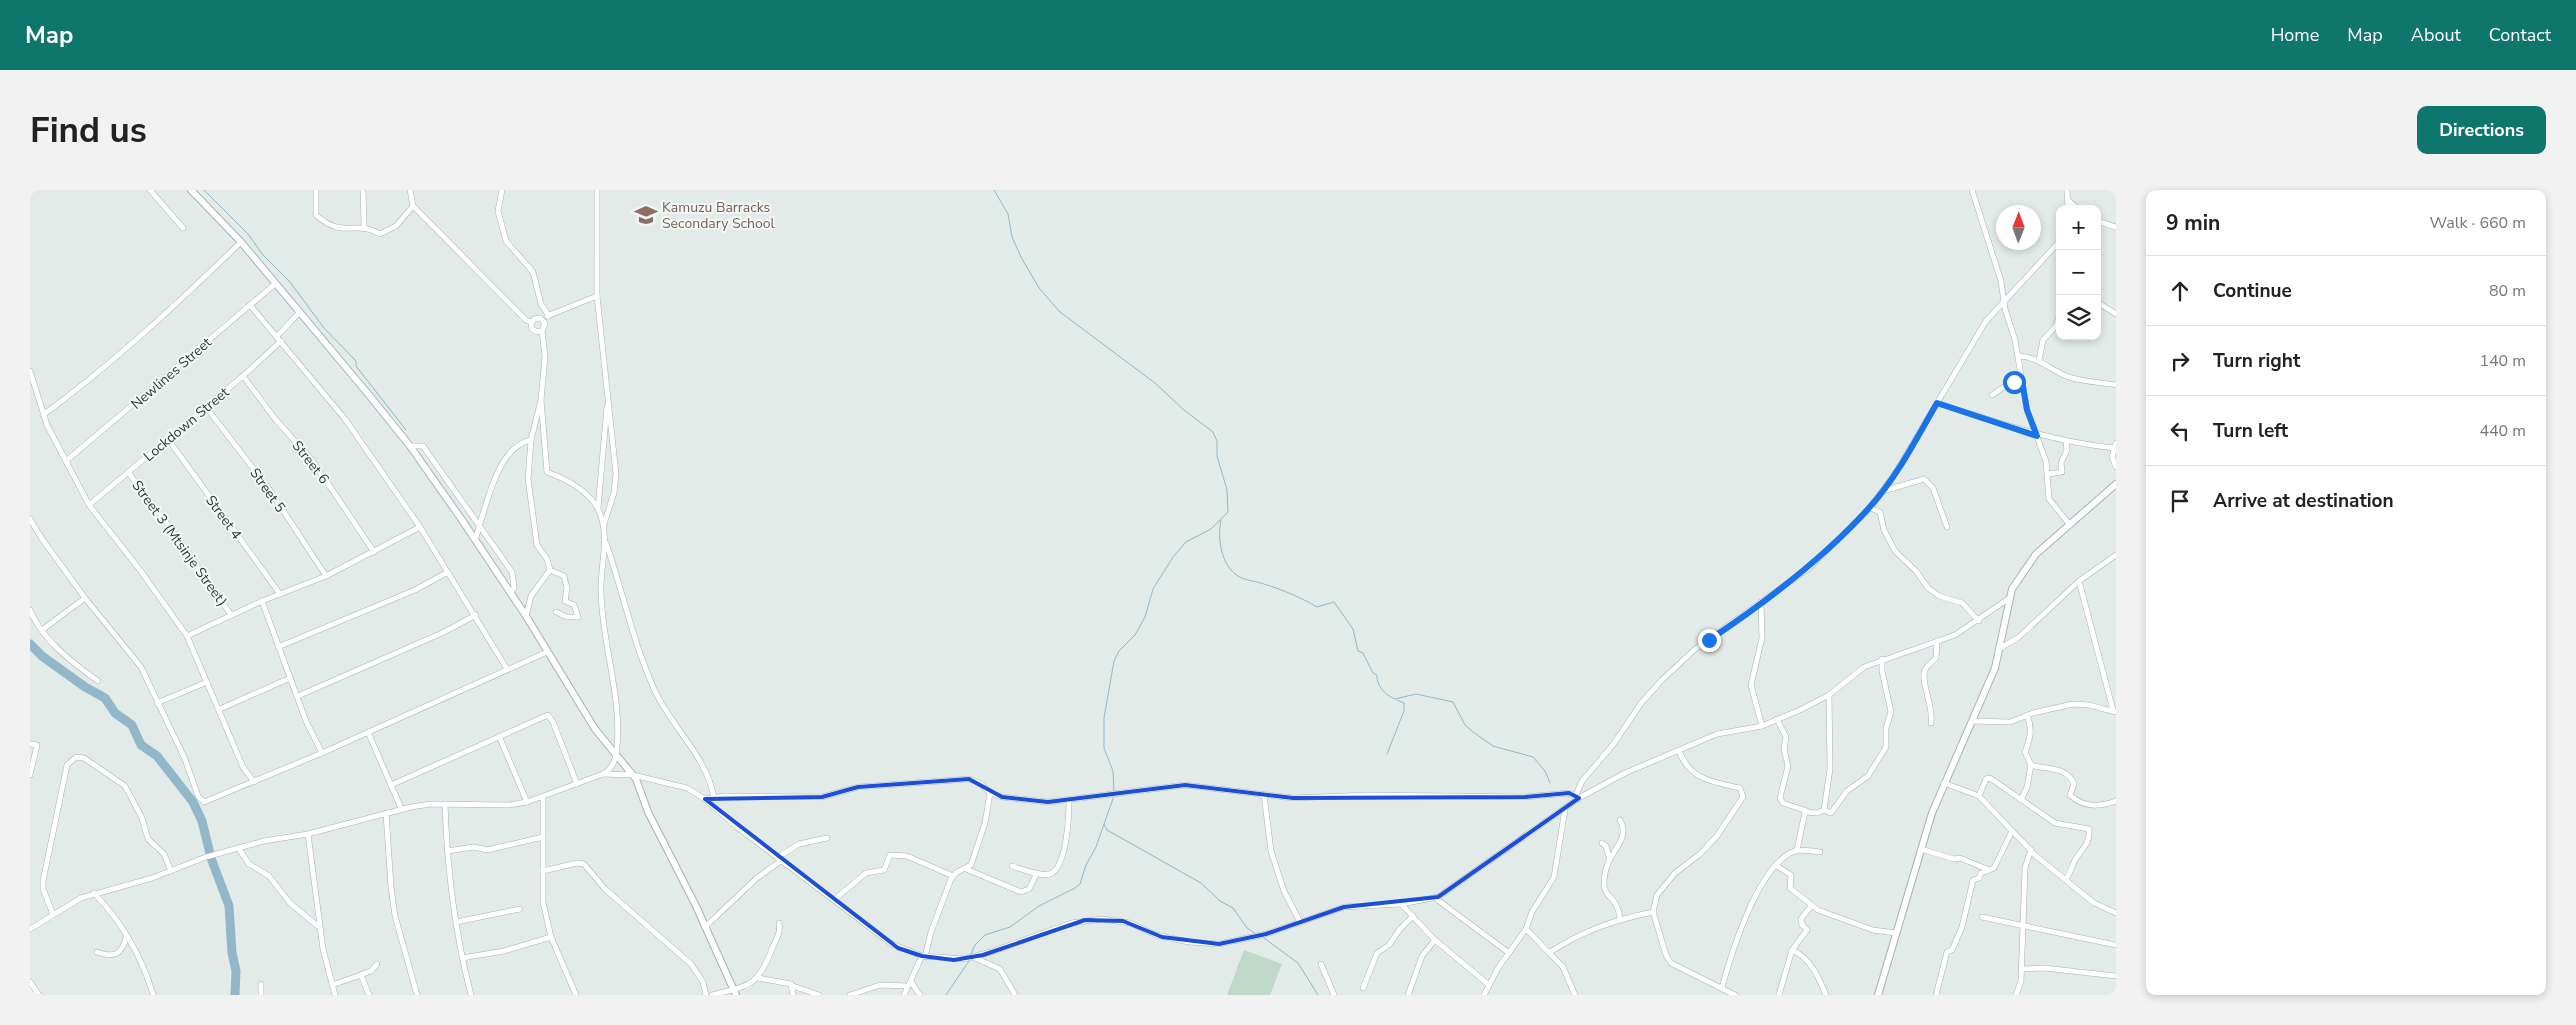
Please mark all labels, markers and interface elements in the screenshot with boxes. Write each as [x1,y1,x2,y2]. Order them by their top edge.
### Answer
text: Map [25,19,73,51]
text: Home [2271,23,2319,47]
text: Map [2347,23,2383,47]
text: About [2411,23,2461,47]
text: Contact [2489,23,2551,47]
button: Directions [2417,106,2546,154]
text: Find us [30,107,147,154]
place label: Kamuzu Barracks Secondary School [662,198,776,233]
school or university icon: Kamuzu Barracks Secondary School [633,202,659,228]
north arrow [1996,205,2041,250]
map controls [2056,205,2101,340]
button: + [2056,205,2101,250]
text: 9 min [2166,209,2220,237]
text: Walk · 660 m [2430,212,2526,234]
button: − [2056,250,2101,295]
icon: ahead [2166,277,2194,305]
text: Continue [2213,278,2292,304]
text: 80 m [2489,280,2526,302]
button: layers [2056,295,2101,340]
street label: Newlines Street [127,333,216,414]
icon: right [2166,347,2194,375]
text: Turn right [2213,348,2300,374]
text: 140 m [2479,350,2526,372]
route start [2003,371,2026,394]
street label: Lockdown Street [140,383,233,466]
icon: left [2166,417,2194,445]
text: Turn left [2213,418,2288,444]
text: 440 m [2479,420,2526,442]
street label: Street 6 [288,437,334,488]
street label: Street 5 [245,464,290,516]
street label: Street 3 (Mtsinje Street) [127,477,232,610]
icon: arrive [2166,487,2194,515]
text: Arrive at destination [2213,488,2394,514]
street label: Street 4 [201,491,246,543]
route end [1698,629,1721,652]

